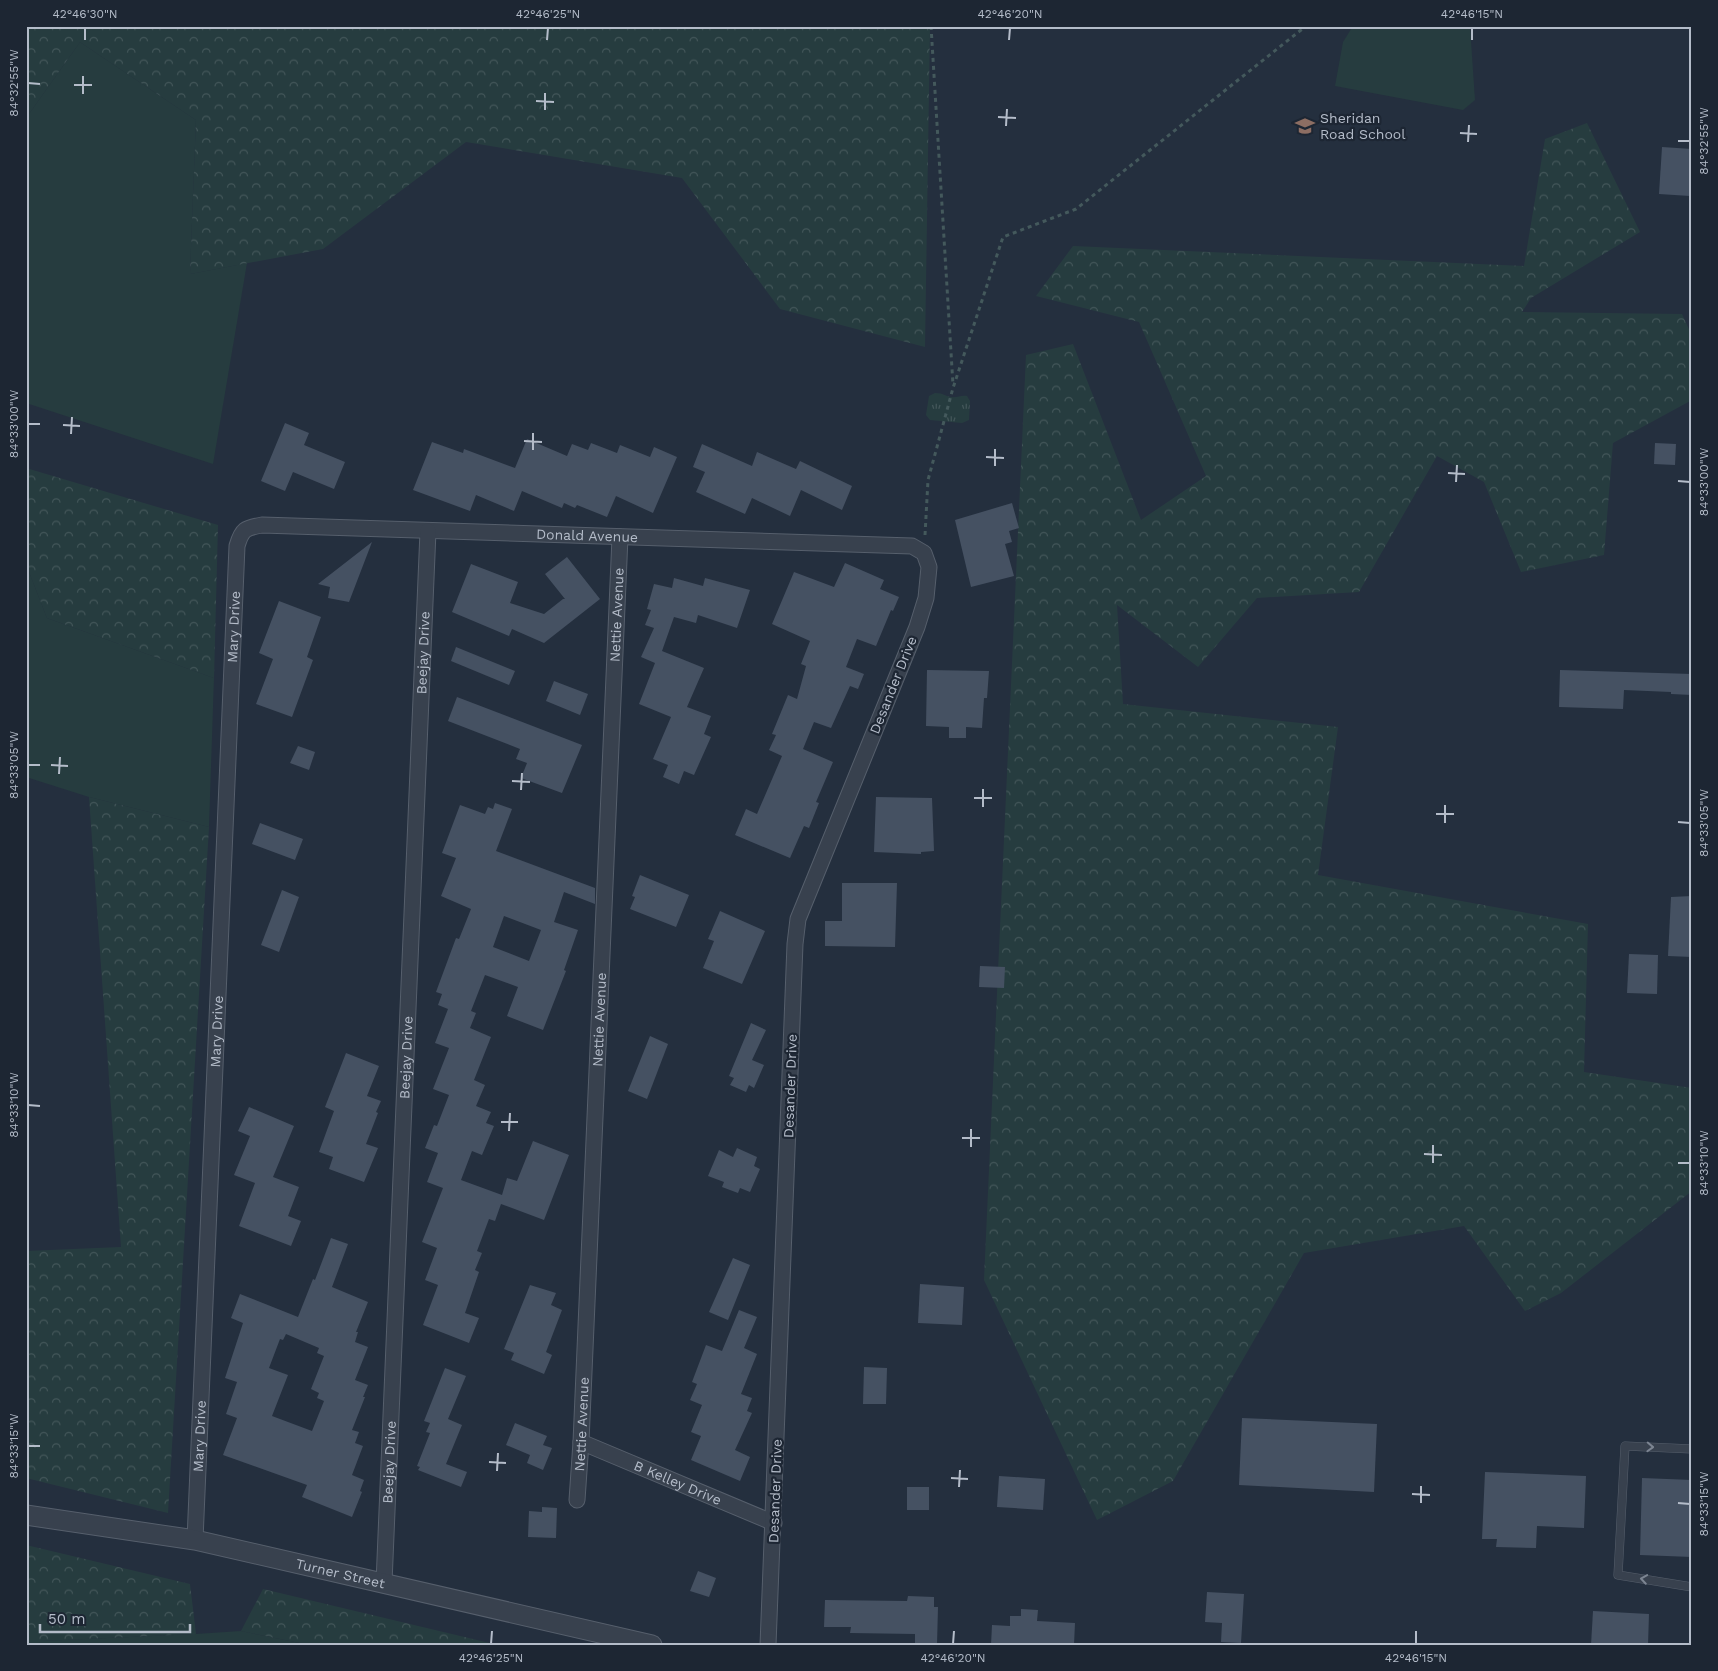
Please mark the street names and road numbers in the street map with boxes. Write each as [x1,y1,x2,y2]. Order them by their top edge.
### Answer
street label: Donald Avenue [536,526,638,545]
street label: Nettie Avenue [607,567,627,662]
street label: Mary Drive [224,590,243,663]
street label: Beejay Drive [413,611,433,695]
street label: Desander Drive [866,634,920,736]
street label: Nettie Avenue [589,972,609,1067]
street label: Mary Drive [207,995,226,1068]
street label: Beejay Drive [396,1016,416,1099]
street label: Desander Drive [780,1034,800,1138]
street label: Nettie Avenue [571,1377,592,1472]
street label: Mary Drive [190,1400,209,1472]
street label: Beejay Drive [379,1420,399,1504]
street label: Desander Drive [765,1439,785,1543]
street label: B Kelley Drive [632,1457,724,1508]
street label: Turner Street [294,1555,387,1591]

